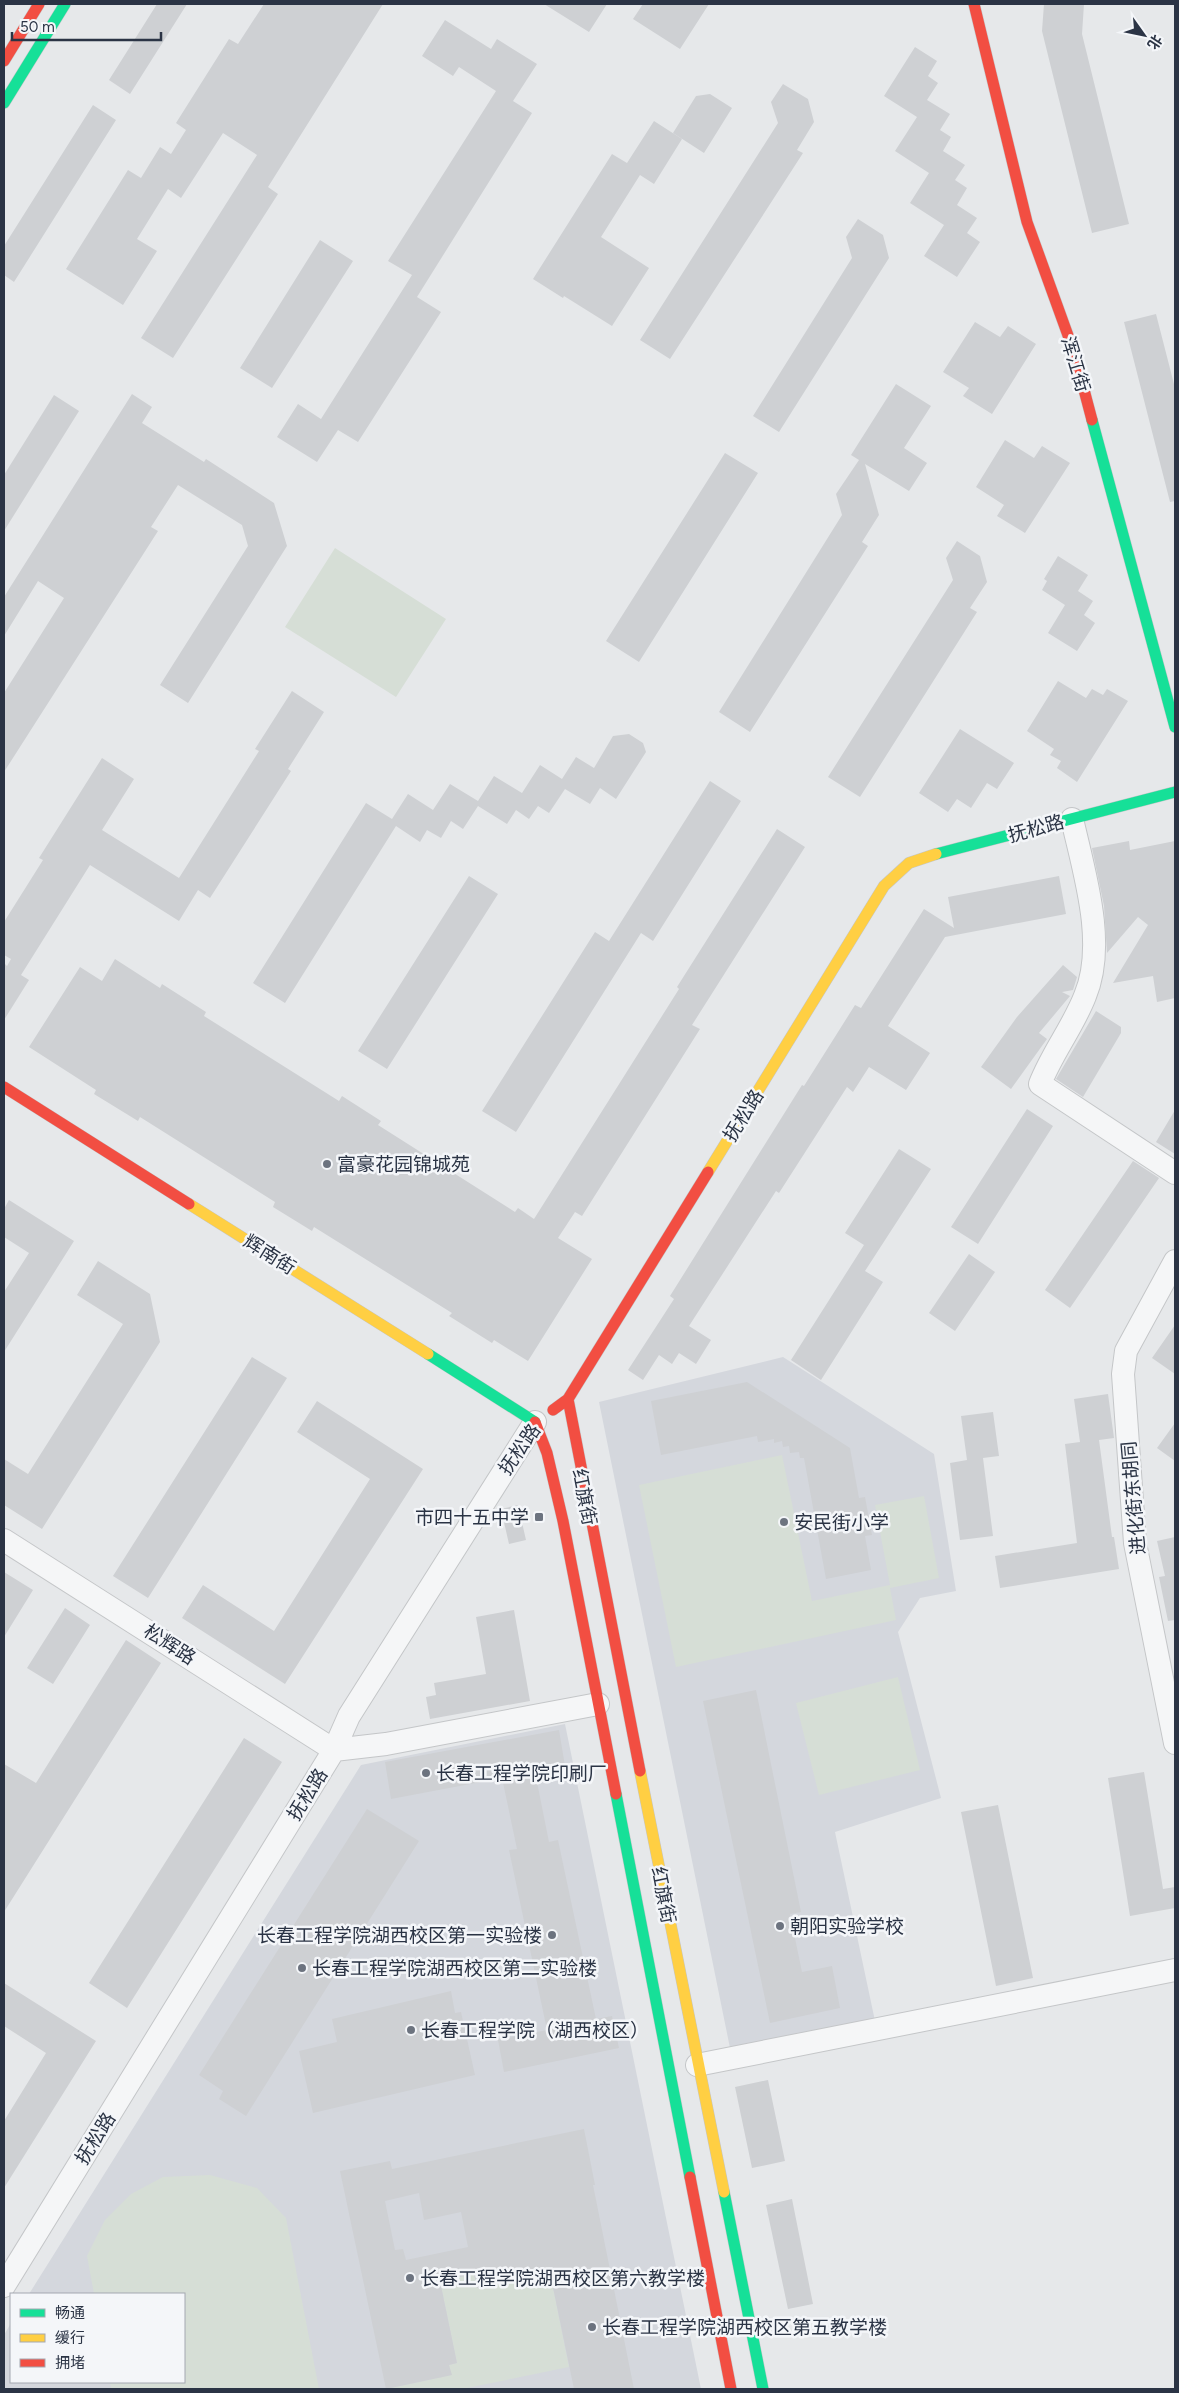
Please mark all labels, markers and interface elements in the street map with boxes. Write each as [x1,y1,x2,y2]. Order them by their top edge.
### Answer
scale bar [12,10,161,42]
north arrow [1119,10,1169,60]
text: 50 m [20,18,55,36]
text: 北 [1144,31,1165,52]
street label: 浑江街 [1056,334,1095,395]
street label: 抚松路 [1006,810,1067,847]
street label: 抚松路 [719,1085,768,1146]
place label: 富豪花园锦城苑 [337,1153,470,1176]
marker: 富豪花园锦城苑 [321,1158,333,1170]
street label: 辉南街 [239,1230,300,1279]
street label: 抚松路 [494,1419,545,1479]
street label: 进化街东胡同 [1117,1440,1150,1556]
street label: 红旗街 [568,1467,601,1527]
place label: 市四十五中学 [415,1506,529,1529]
marker: 市四十五中学 [533,1511,545,1523]
place label: 安民街小学 [794,1511,889,1534]
marker: 安民街小学 [778,1516,790,1528]
street label: 松辉路 [140,1619,200,1670]
place label: 长春工程学院印刷厂 [436,1762,607,1785]
street label: 抚松路 [283,1764,332,1825]
marker: 长春工程学院印刷厂 [420,1767,432,1779]
street label: 红旗街 [647,1865,680,1925]
place label: 朝阳实验学校 [790,1915,904,1938]
marker: 朝阳实验学校 [774,1920,786,1932]
place label: 长春工程学院湖西校区第一实验楼 [257,1924,542,1947]
marker: 长春工程学院湖西校区第一实验楼 [546,1929,558,1941]
place label: 长春工程学院湖西校区第二实验楼 [312,1957,597,1980]
marker: 长春工程学院湖西校区第二实验楼 [296,1962,308,1974]
place label: 长春工程学院（湖西校区） [421,2019,649,2042]
marker: 长春工程学院（湖西校区） [405,2024,417,2036]
street label: 抚松路 [71,2108,120,2169]
place label: 长春工程学院湖西校区第六教学楼 [420,2267,705,2290]
marker: 长春工程学院湖西校区第六教学楼 [404,2272,416,2284]
legend [10,2293,185,2383]
text: 畅通 [55,2304,85,2322]
place label: 长春工程学院湖西校区第五教学楼 [602,2316,887,2339]
marker: 长春工程学院湖西校区第五教学楼 [586,2321,598,2333]
text: 缓行 [55,2329,85,2347]
text: 拥堵 [55,2354,85,2372]

